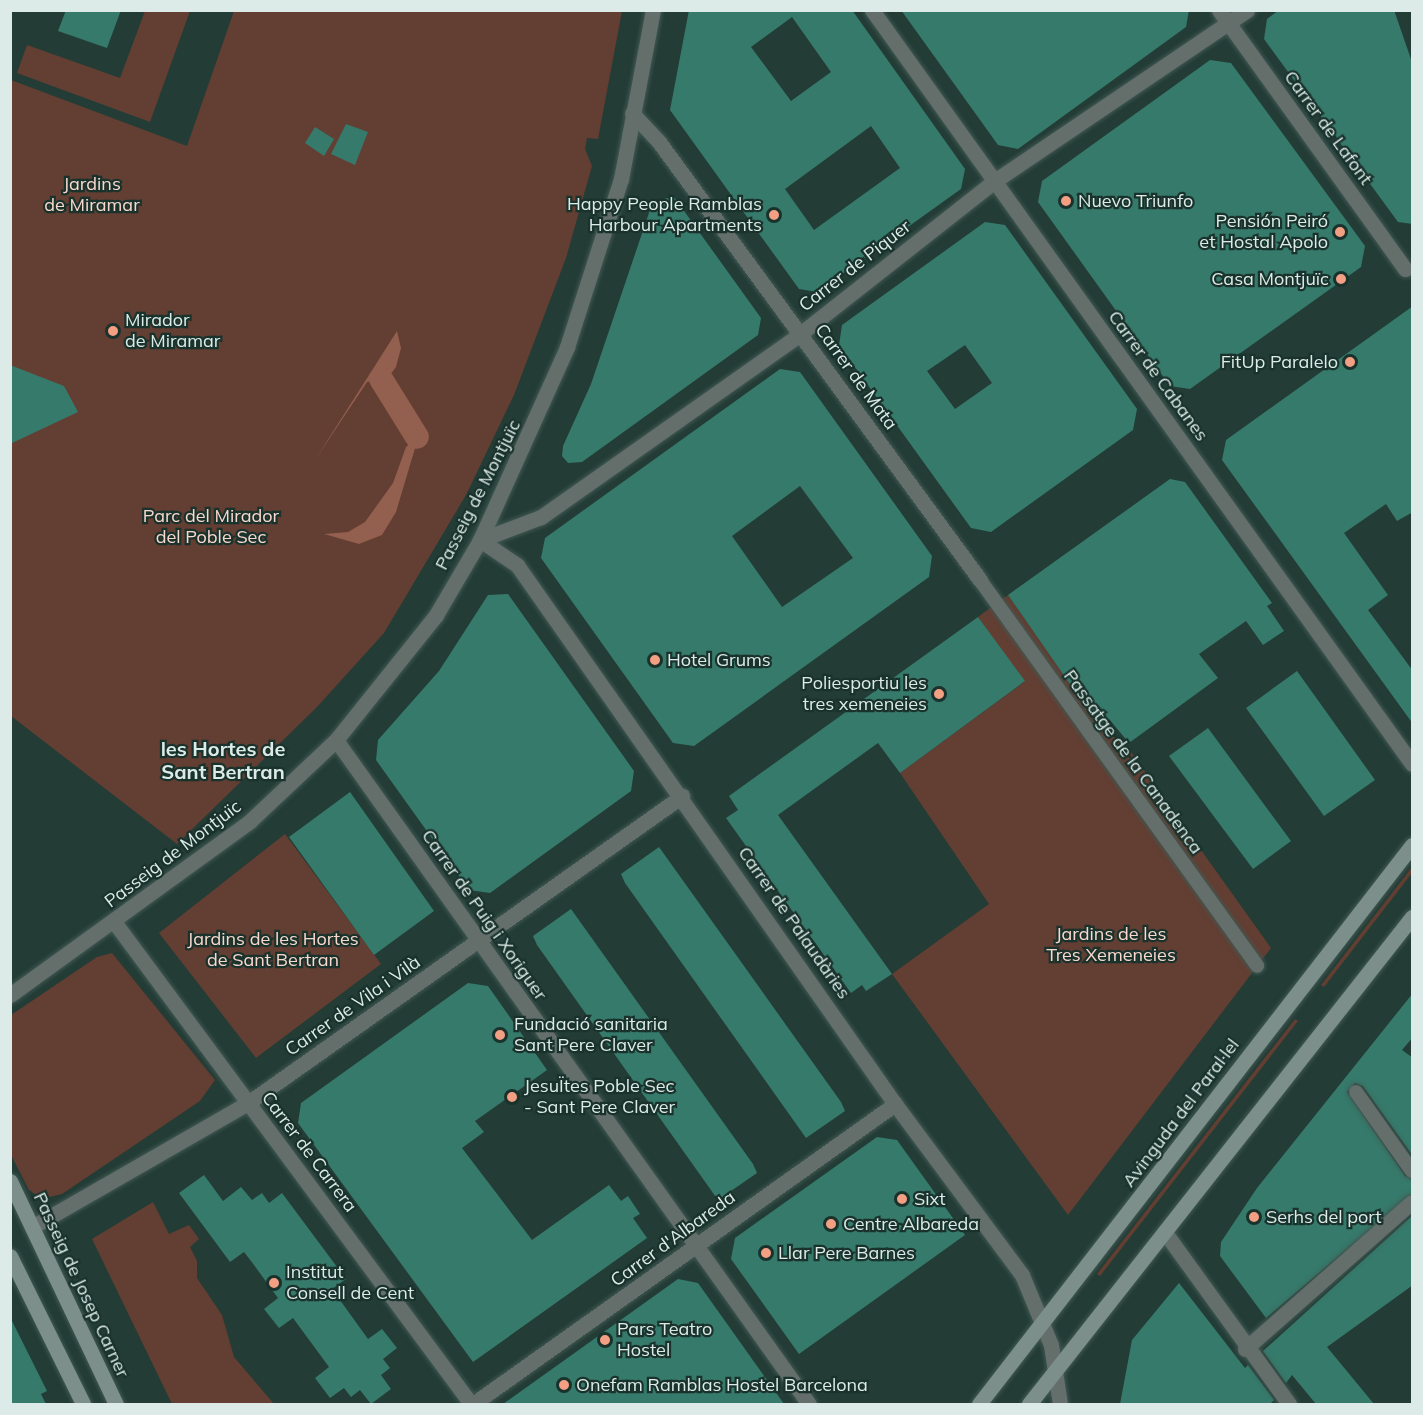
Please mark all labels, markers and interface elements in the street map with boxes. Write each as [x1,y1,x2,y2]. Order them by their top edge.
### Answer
street label: Carrer de Lafont [1279,67,1377,189]
park label: Jardins de Miramar [44,174,140,216]
place label: Nuevo Triunfo [1078,190,1193,212]
place label: Happy People Ramblas Harbour Apartments [567,194,762,236]
marker: Nuevo Triunfo [1059,194,1073,208]
marker: Happy People Ramblas Harbour Apartments [767,208,781,222]
place label: Pensión Peiró et Hostal Apolo [1199,211,1328,254]
street label: Carrer de Piquer [795,216,915,316]
marker: Pensión Peiró et Hostal Apolo [1333,225,1347,239]
place label: Casa Montjuïc [1211,268,1329,290]
marker: Casa Montjuïc [1334,272,1348,286]
street label: Carrer de Cabanes [1103,307,1213,445]
place label: Mirador de Miramar [125,310,220,352]
street label: Carrer de Mata [810,320,902,434]
marker: Mirador de Miramar [106,324,120,338]
place label: FitUp Paralelo [1221,351,1338,373]
marker: FitUp Paralelo [1343,355,1357,369]
street label: Passeig de Montjuïc [431,416,525,574]
park label: Parc del Mirador del Poble Sec [143,506,279,548]
place label: Hotel Grums [667,649,771,671]
marker: Hotel Grums [648,653,662,667]
street label: Passatge de la Canadenca [1059,666,1207,858]
place label: Poliesportiu les tres xemeneies [801,673,927,716]
marker: Poliesportiu les tres xemeneies [932,687,946,701]
district label: les Hortes de Sant Bertran [161,737,285,784]
street label: Passeig de Montjuïc [100,796,246,912]
street label: Carrer de Puig i Xoriguer [417,826,551,1004]
street label: Carrer de Palaudàries [733,843,855,1003]
park label: Jardins de les Tres Xemeneies [1046,924,1176,966]
park label: Jardins de les Hortes de Sant Bertran [187,929,359,972]
street label: Carrer de Vila i Vilà [281,951,425,1061]
place label: Fundació sanitaria Sant Pere Claver [514,1014,668,1056]
marker: Fundació sanitaria Sant Pere Claver [491,1026,509,1044]
street label: Avinguda del Paral·lel [1118,1034,1244,1192]
place label: JesuÏtes Poble Sec - Sant Pere Claver [524,1076,675,1118]
street label: Carrer de Carrera [257,1088,361,1216]
marker: JesuÏtes Poble Sec - Sant Pere Claver [505,1090,519,1104]
street label: Carrer d'Albareda [607,1187,739,1291]
place label: Sixt [914,1188,945,1210]
street label: Passeig de Josep Carner [29,1189,133,1381]
marker: Sixt [895,1192,909,1206]
place label: Serhs del port [1266,1206,1382,1228]
marker: Serhs del port [1247,1210,1261,1224]
place label: Centre Albareda [843,1213,979,1235]
marker: Centre Albareda [824,1217,838,1231]
place label: Llar Pere Barnes [778,1242,915,1264]
marker: Llar Pere Barnes [759,1246,773,1260]
place label: Institut Consell de Cent [286,1262,414,1304]
marker: Institut Consell de Cent [267,1276,281,1290]
place label: Pars Teatro Hostel [617,1319,712,1362]
marker: Pars Teatro Hostel [598,1333,612,1347]
place label: Onefam Ramblas Hostel Barcelona [576,1374,868,1396]
marker: Onefam Ramblas Hostel Barcelona [557,1378,571,1392]

